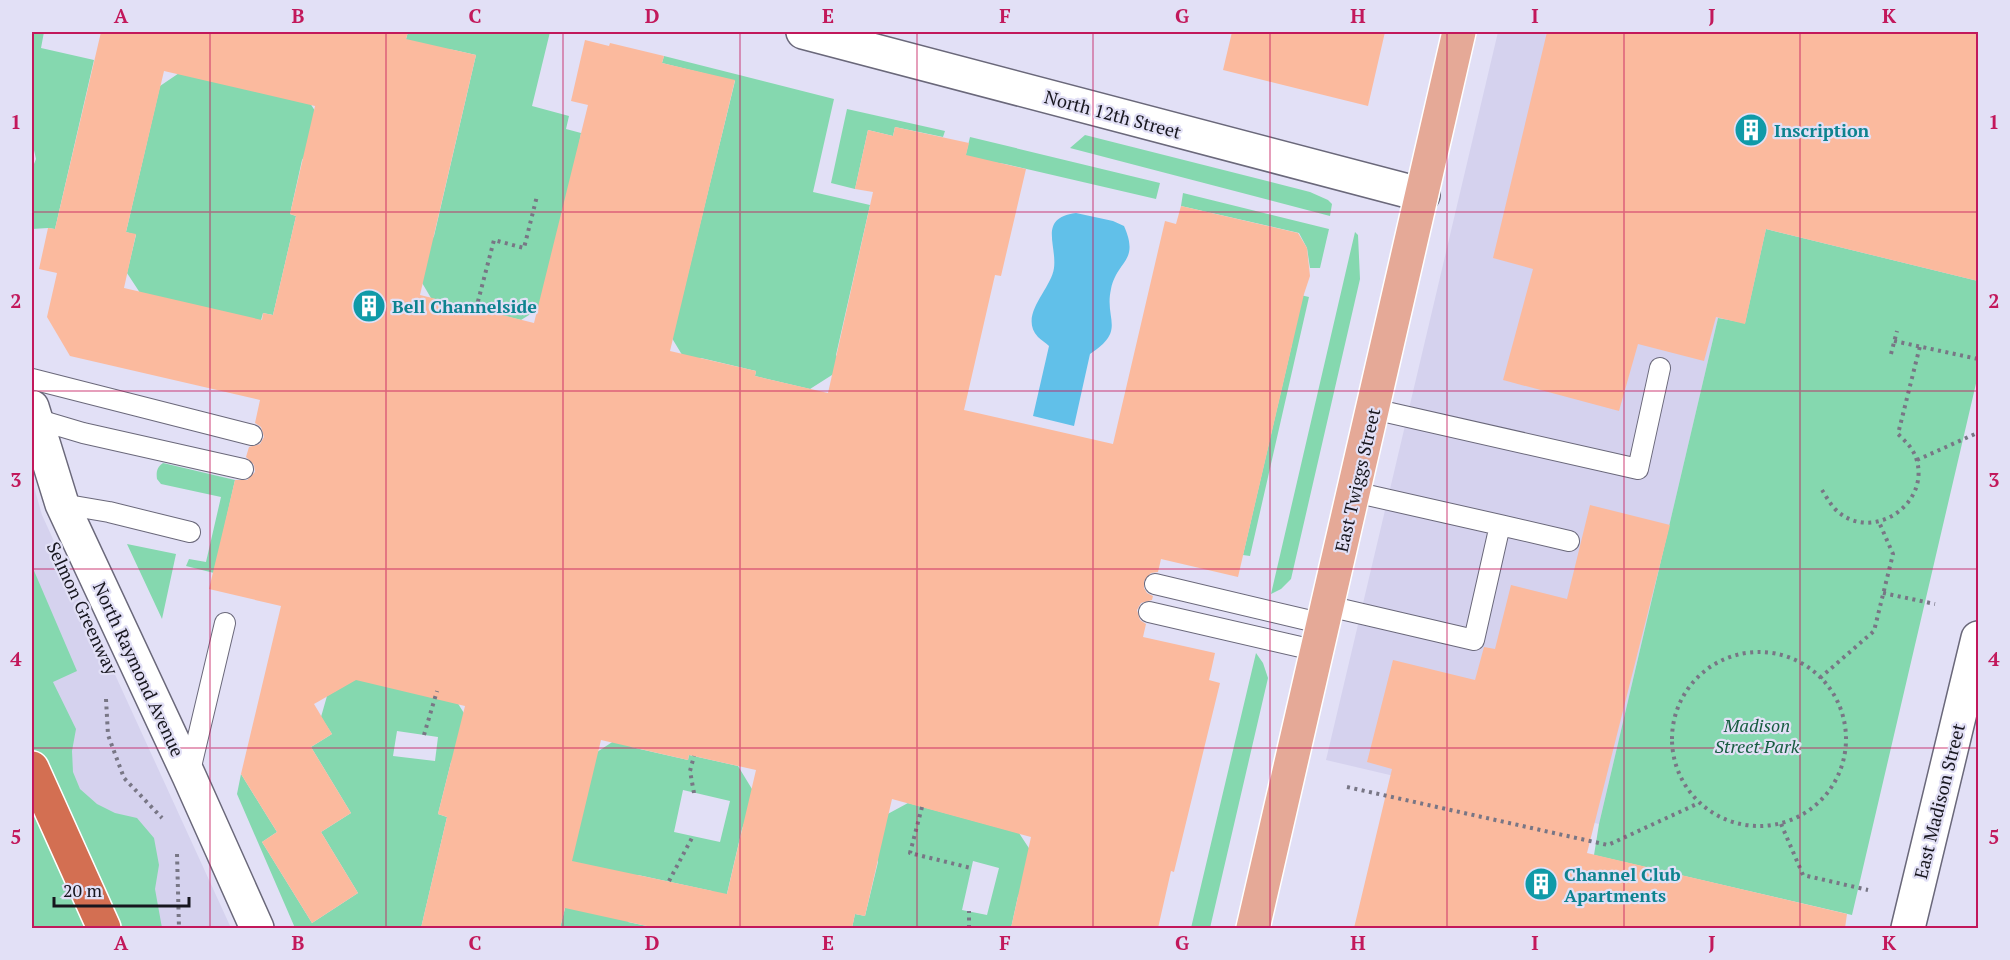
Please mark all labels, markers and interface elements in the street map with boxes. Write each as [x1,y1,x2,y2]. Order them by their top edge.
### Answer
text: A [114,2,129,29]
text: B [292,2,305,29]
text: C [468,2,482,29]
text: D [645,2,659,29]
text: E [822,2,834,29]
text: F [999,2,1011,29]
text: G [1175,2,1189,29]
text: H [1350,2,1366,29]
text: I [1531,2,1539,29]
text: J [1708,2,1716,29]
text: K [1882,2,1897,29]
street label: North 12th Street [1042,84,1184,144]
text: 1 [10,108,22,135]
text: 1 [1988,108,2000,135]
building icon: Inscription [1733,112,1769,148]
place label: Inscription [1774,118,1870,142]
text: 2 [10,287,22,314]
text: 2 [1988,287,2000,314]
building icon: Bell Channelside [351,288,387,324]
place label: Bell Channelside [392,294,537,318]
street label: East Twiggs Street [1329,405,1385,554]
text: 3 [10,466,22,493]
text: 3 [1988,466,2000,493]
street label: Selmon Greenway [42,538,125,679]
street label: North Raymond Avenue [88,578,190,760]
text: 4 [10,645,22,672]
text: 4 [1988,645,2000,672]
park label: Madison Street Park [1715,713,1800,758]
street label: East Madison Street [1908,720,1970,881]
text: 5 [10,823,22,850]
text: 5 [1988,823,2000,850]
place label: Channel Club Apartments [1564,862,1681,907]
building icon: Channel Club Apartments [1523,866,1559,902]
scale bar [54,870,189,908]
text: 20 m [63,878,103,902]
text: A [114,929,129,956]
text: B [292,929,305,956]
text: C [468,929,482,956]
text: D [645,929,659,956]
text: E [822,929,834,956]
text: F [999,929,1011,956]
text: G [1175,929,1189,956]
text: H [1350,929,1366,956]
text: I [1531,929,1539,956]
text: J [1708,929,1716,956]
text: K [1882,929,1897,956]

